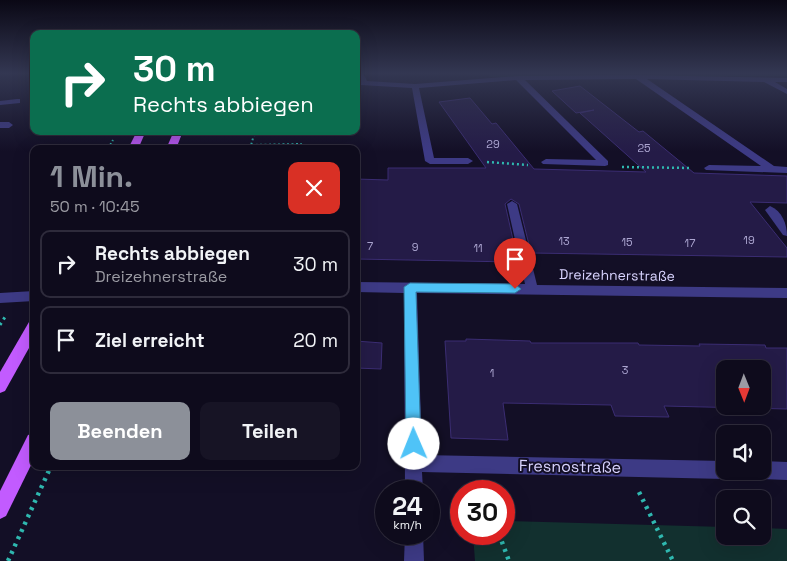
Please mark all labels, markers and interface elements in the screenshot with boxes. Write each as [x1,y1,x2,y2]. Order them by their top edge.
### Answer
text: 30 m [133,47,216,91]
icon: right [50,50,115,115]
text: Rechts abbiegen [133,90,314,118]
house number: 29 [486,137,500,151]
house number: 25 [637,141,651,155]
text: 1 Min. [50,157,133,196]
button: close [288,162,340,214]
text: 50 m · 10:45 [50,196,140,217]
house number: 19 [743,233,755,247]
house number: 13 [558,234,570,248]
house number: 15 [621,235,633,249]
house number: 17 [685,236,695,250]
pin [494,238,536,289]
house number: 7 [367,239,373,253]
house number: 9 [412,240,419,254]
text: Rechts abbiegen [95,241,250,266]
house number: 11 [473,241,483,255]
icon: arrive [501,245,529,273]
icon: right [52,250,80,278]
text: 30 m [293,252,338,277]
street label: Dreizehnerstraße [559,265,675,285]
text: Dreizehnerstraße [95,266,227,287]
icon: arrive [52,326,80,354]
text: Ziel erreicht [95,328,205,353]
text: 20 m [293,328,338,353]
north arrow [716,360,771,415]
map controls [716,360,771,545]
house number: 3 [622,363,629,377]
house number: 1 [490,366,494,380]
button: Beenden [50,402,190,460]
button: Teilen [200,402,340,460]
position arrow [387,417,439,469]
button: sound [716,425,771,480]
street label: Fresnostraße [519,455,621,478]
speed limit sign: 30 [450,480,515,545]
text: 24 [392,490,423,522]
button: search [716,490,771,545]
text: km/h [393,517,422,533]

